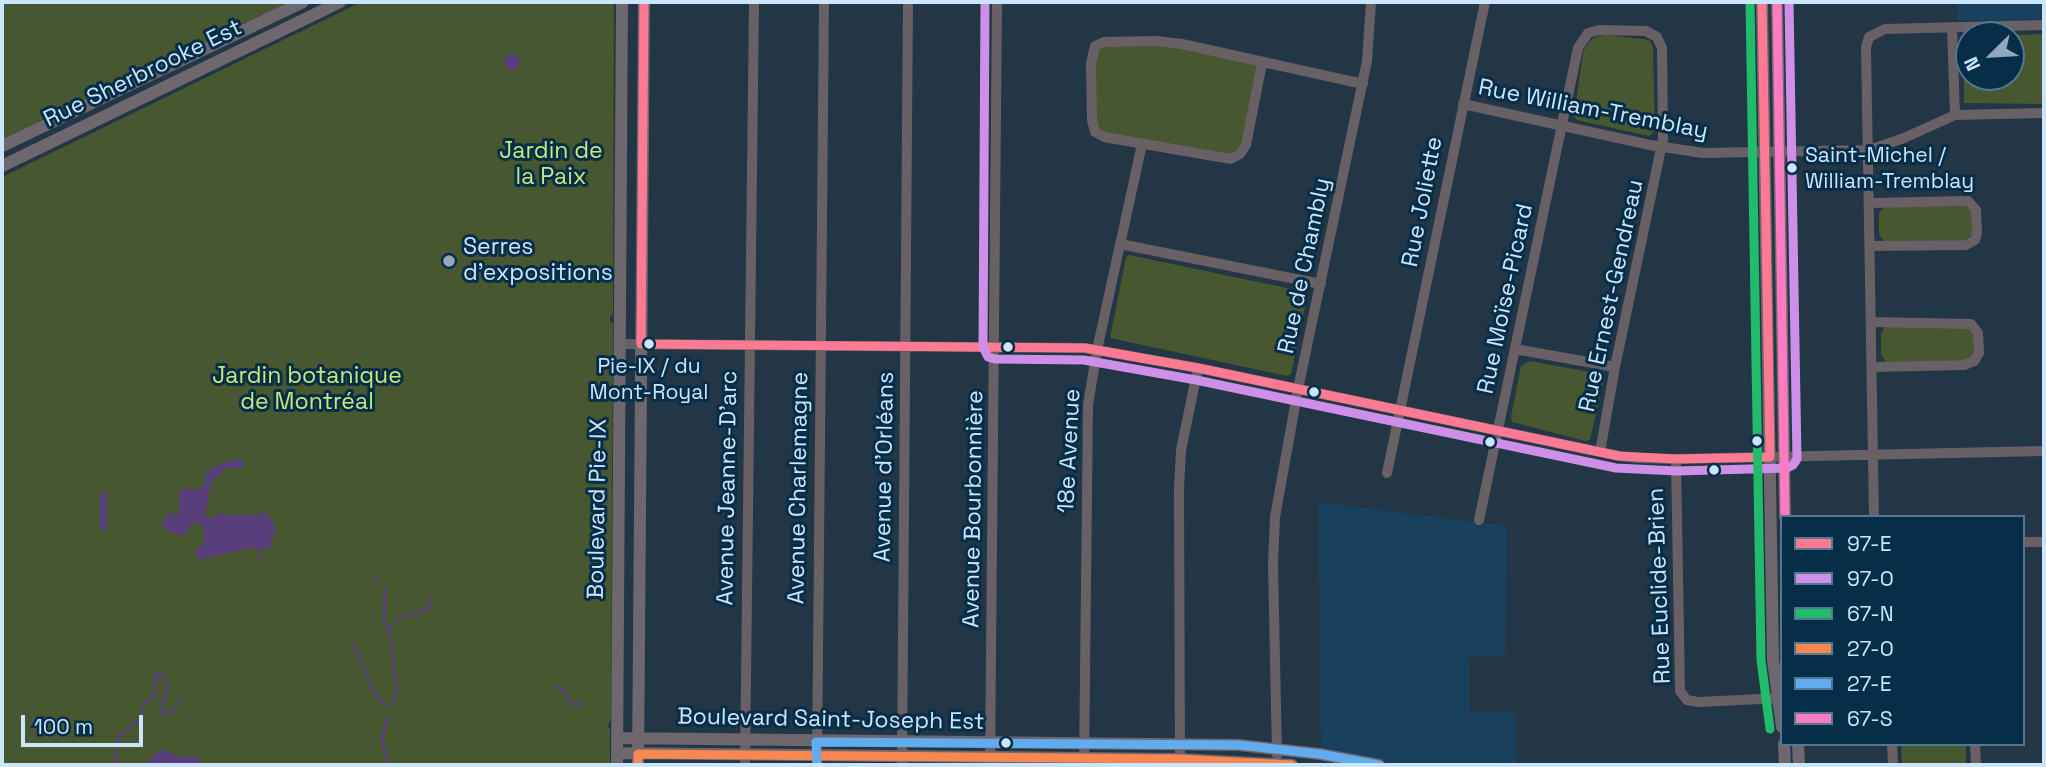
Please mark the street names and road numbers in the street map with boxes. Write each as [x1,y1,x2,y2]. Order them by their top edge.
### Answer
street label: Rue Sherbrooke Est [40,14,246,134]
street label: Rue William-Tremblay [1476,74,1710,146]
street label: Rue Joliette [1397,135,1449,269]
street label: Rue de Chambly [1273,176,1337,356]
street label: Rue Ernest-Gendreau [1574,177,1650,415]
street label: Rue Moïse-Picard [1472,201,1540,397]
street label: Avenue Jeanne-D'arc [712,370,744,606]
street label: Avenue Charlemagne [783,372,815,604]
street label: Avenue d'Orléans [870,372,900,562]
street label: 18e Avenue [1053,388,1087,514]
street label: Avenue Bourbonnière [958,390,990,628]
street label: Boulevard Pie-IX [583,419,613,599]
street label: Rue Euclide-Brien [1643,487,1677,685]
street label: Boulevard Saint-Joseph Est [677,704,985,736]

